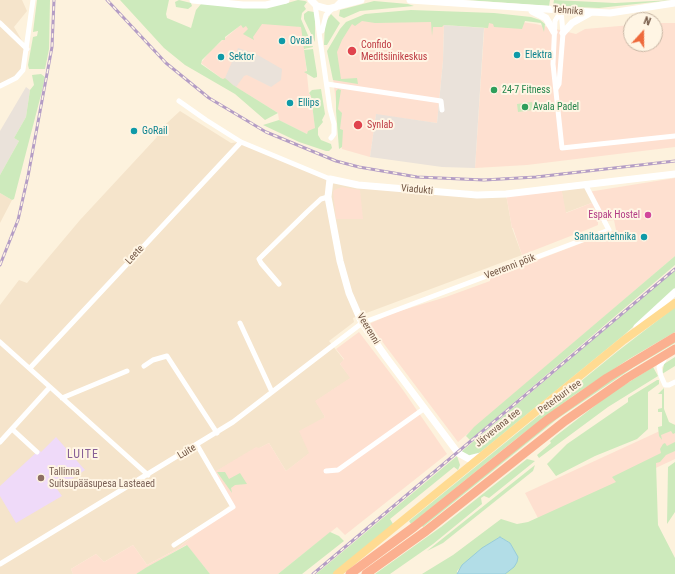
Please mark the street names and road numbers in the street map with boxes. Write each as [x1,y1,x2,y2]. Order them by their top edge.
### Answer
street label: Tehnika [552,4,584,18]
street label: Viadukti [400,183,434,197]
street label: Leete [123,243,147,267]
street label: Veerenni põik [483,252,537,282]
street label: Veerenni [354,311,382,347]
street label: Peterburi tee [536,377,584,417]
street label: Järvevana tee [473,406,523,450]
street label: Luite [176,442,198,462]

